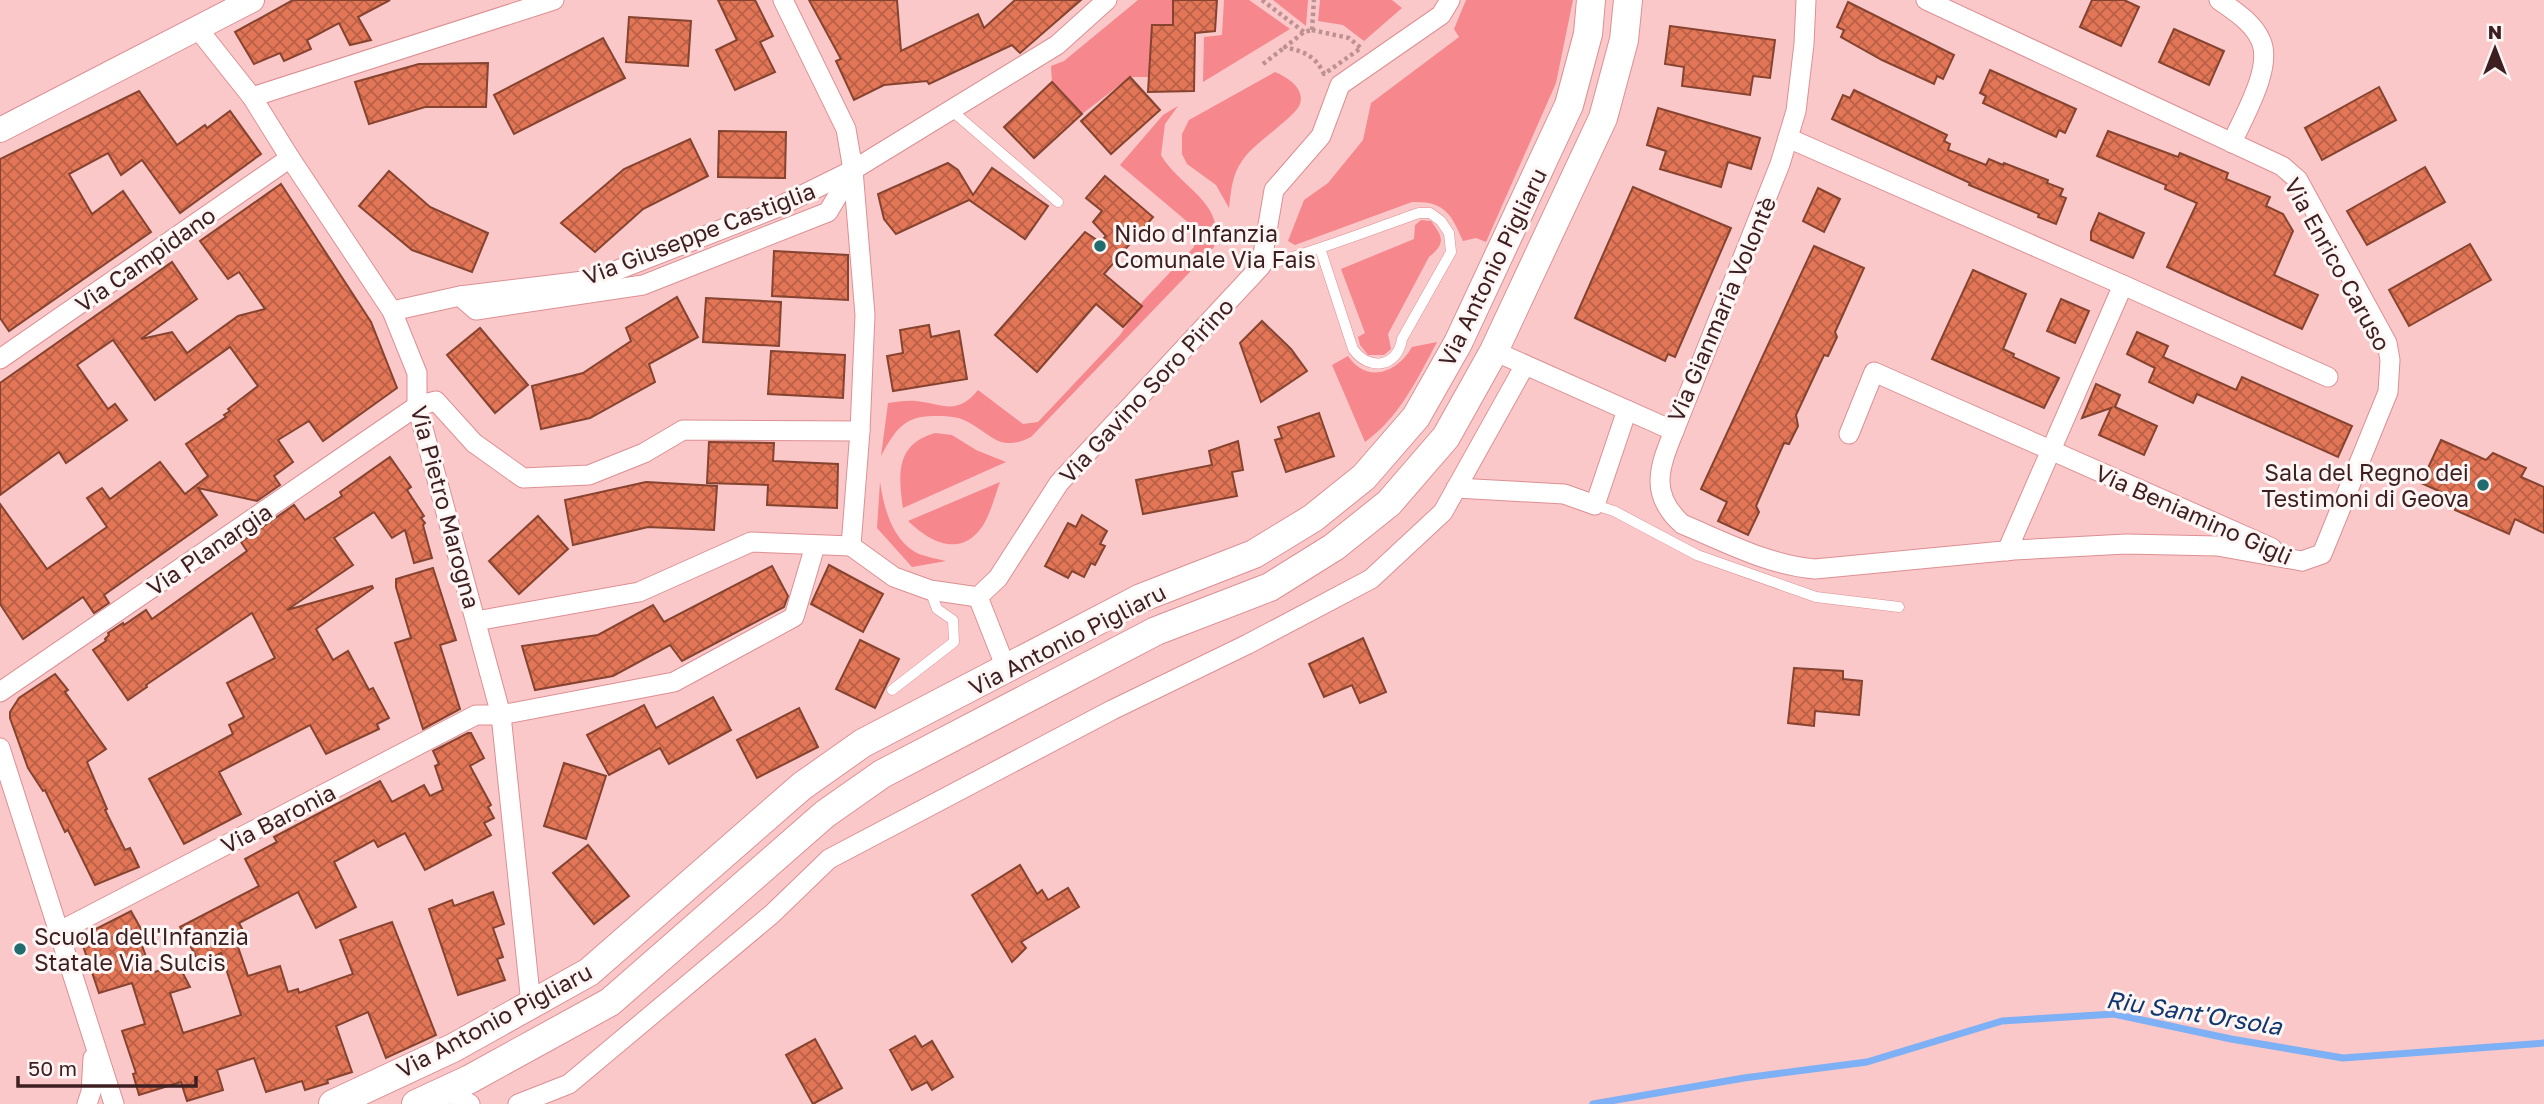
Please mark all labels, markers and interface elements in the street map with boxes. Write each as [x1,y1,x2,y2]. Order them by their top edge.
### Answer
north arrow [2460,14,2530,84]
text: N [2488,20,2502,43]
street label: Via Antonio Pigliaru [1432,163,1552,371]
street label: Via Enrico Caruso [2279,173,2397,355]
street label: Via Giuseppe Castiglia [579,176,819,290]
street label: Via Gianmaria Volontè [1661,192,1781,426]
street label: Via Campidano [70,200,220,318]
place label: Nido d'Infanzia Comunale Via Fais [1114,219,1316,273]
marker: Nido d'Infanzia Comunale Via Fais [1092,238,1108,254]
street label: Via Gavino Soro Pirino [1053,292,1239,488]
street label: Via Pietro Marogna [405,402,487,612]
street label: Via Beniamino Gigli [2091,458,2297,570]
place label: Sala del Regno dei Testimoni di Geova [2262,458,2469,512]
marker: Sala del Regno dei Testimoni di Geova [2475,477,2491,493]
street label: Via Planargia [141,497,277,601]
street label: Via Antonio Pigliaru [964,577,1170,701]
street label: Via Baronia [216,777,340,859]
place label: Scuola dell'Infanzia Statale Via Sulcis [34,922,249,976]
marker: Scuola dell'Infanzia Statale Via Sulcis [12,941,28,957]
street label: Via Antonio Pigliaru [392,957,596,1083]
water label: Riu Sant'Orsola [2104,984,2285,1040]
scale bar [18,1044,196,1088]
text: 50 m [28,1055,77,1081]

